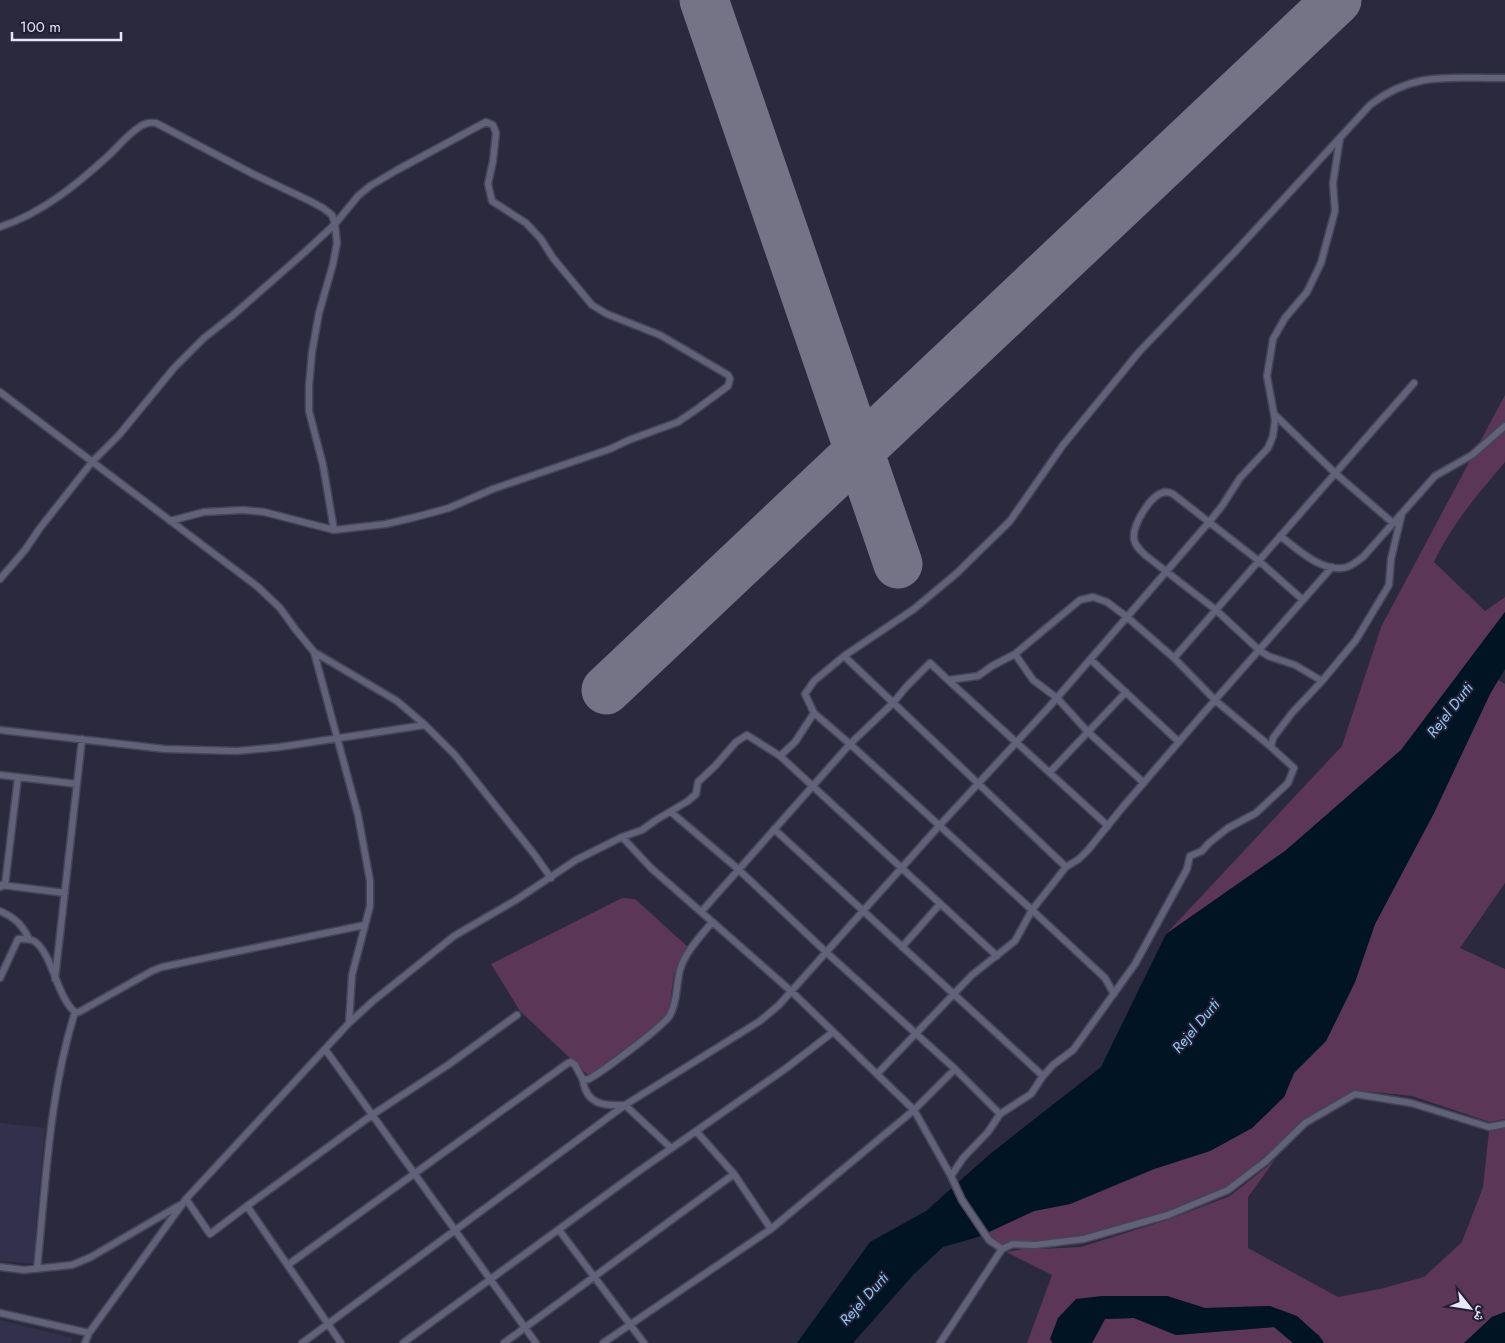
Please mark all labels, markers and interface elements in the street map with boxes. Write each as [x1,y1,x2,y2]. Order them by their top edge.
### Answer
scale bar [12,10,121,42]
text: 100 m [20,16,61,38]
water label: Rejel Durti [1421,678,1479,742]
water label: Rejel Durti [1167,994,1225,1058]
water label: Rejel Durti [834,1268,894,1330]
north arrow [1445,1283,1495,1333]
text: ش [1469,1303,1494,1326]

